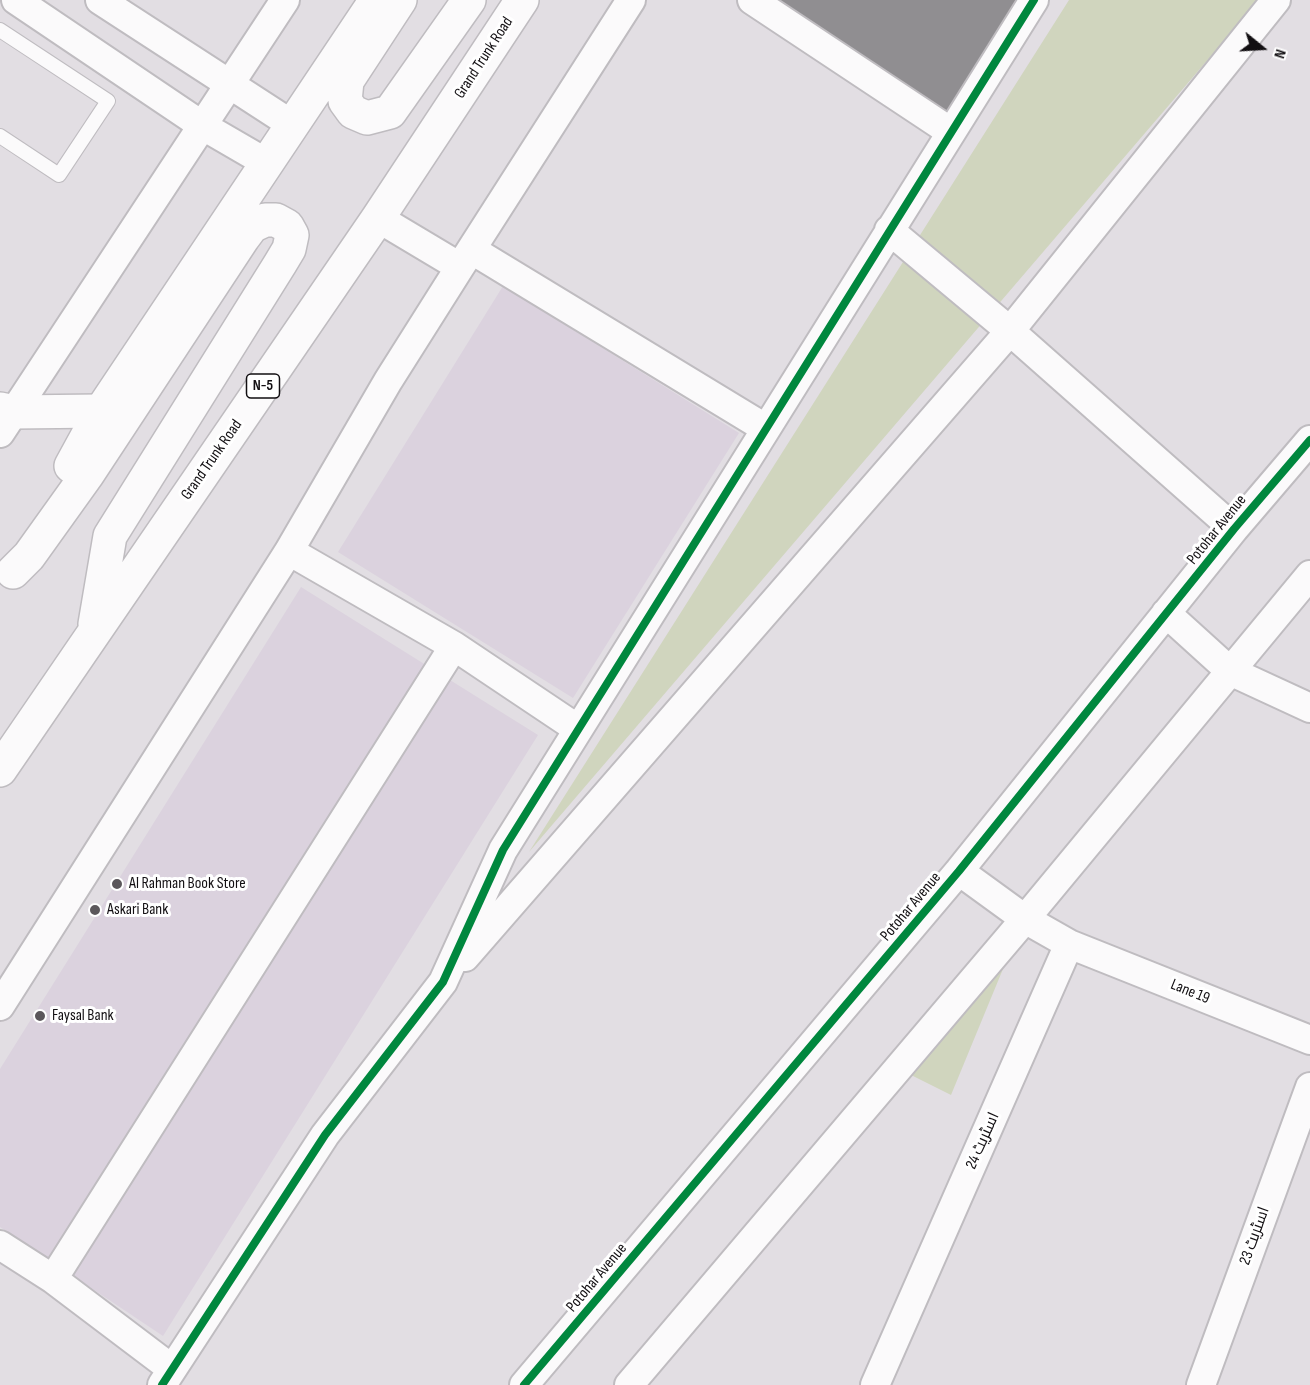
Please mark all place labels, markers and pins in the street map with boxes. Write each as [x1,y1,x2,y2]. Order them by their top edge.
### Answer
place label: Al Rahman Book Store [129,874,246,894]
marker: Al Rahman Book Store [110,877,124,891]
place label: Askari Bank [107,900,168,920]
marker: Askari Bank [88,903,102,917]
place label: Faysal Bank [52,1006,114,1026]
marker: Faysal Bank [33,1009,47,1023]

